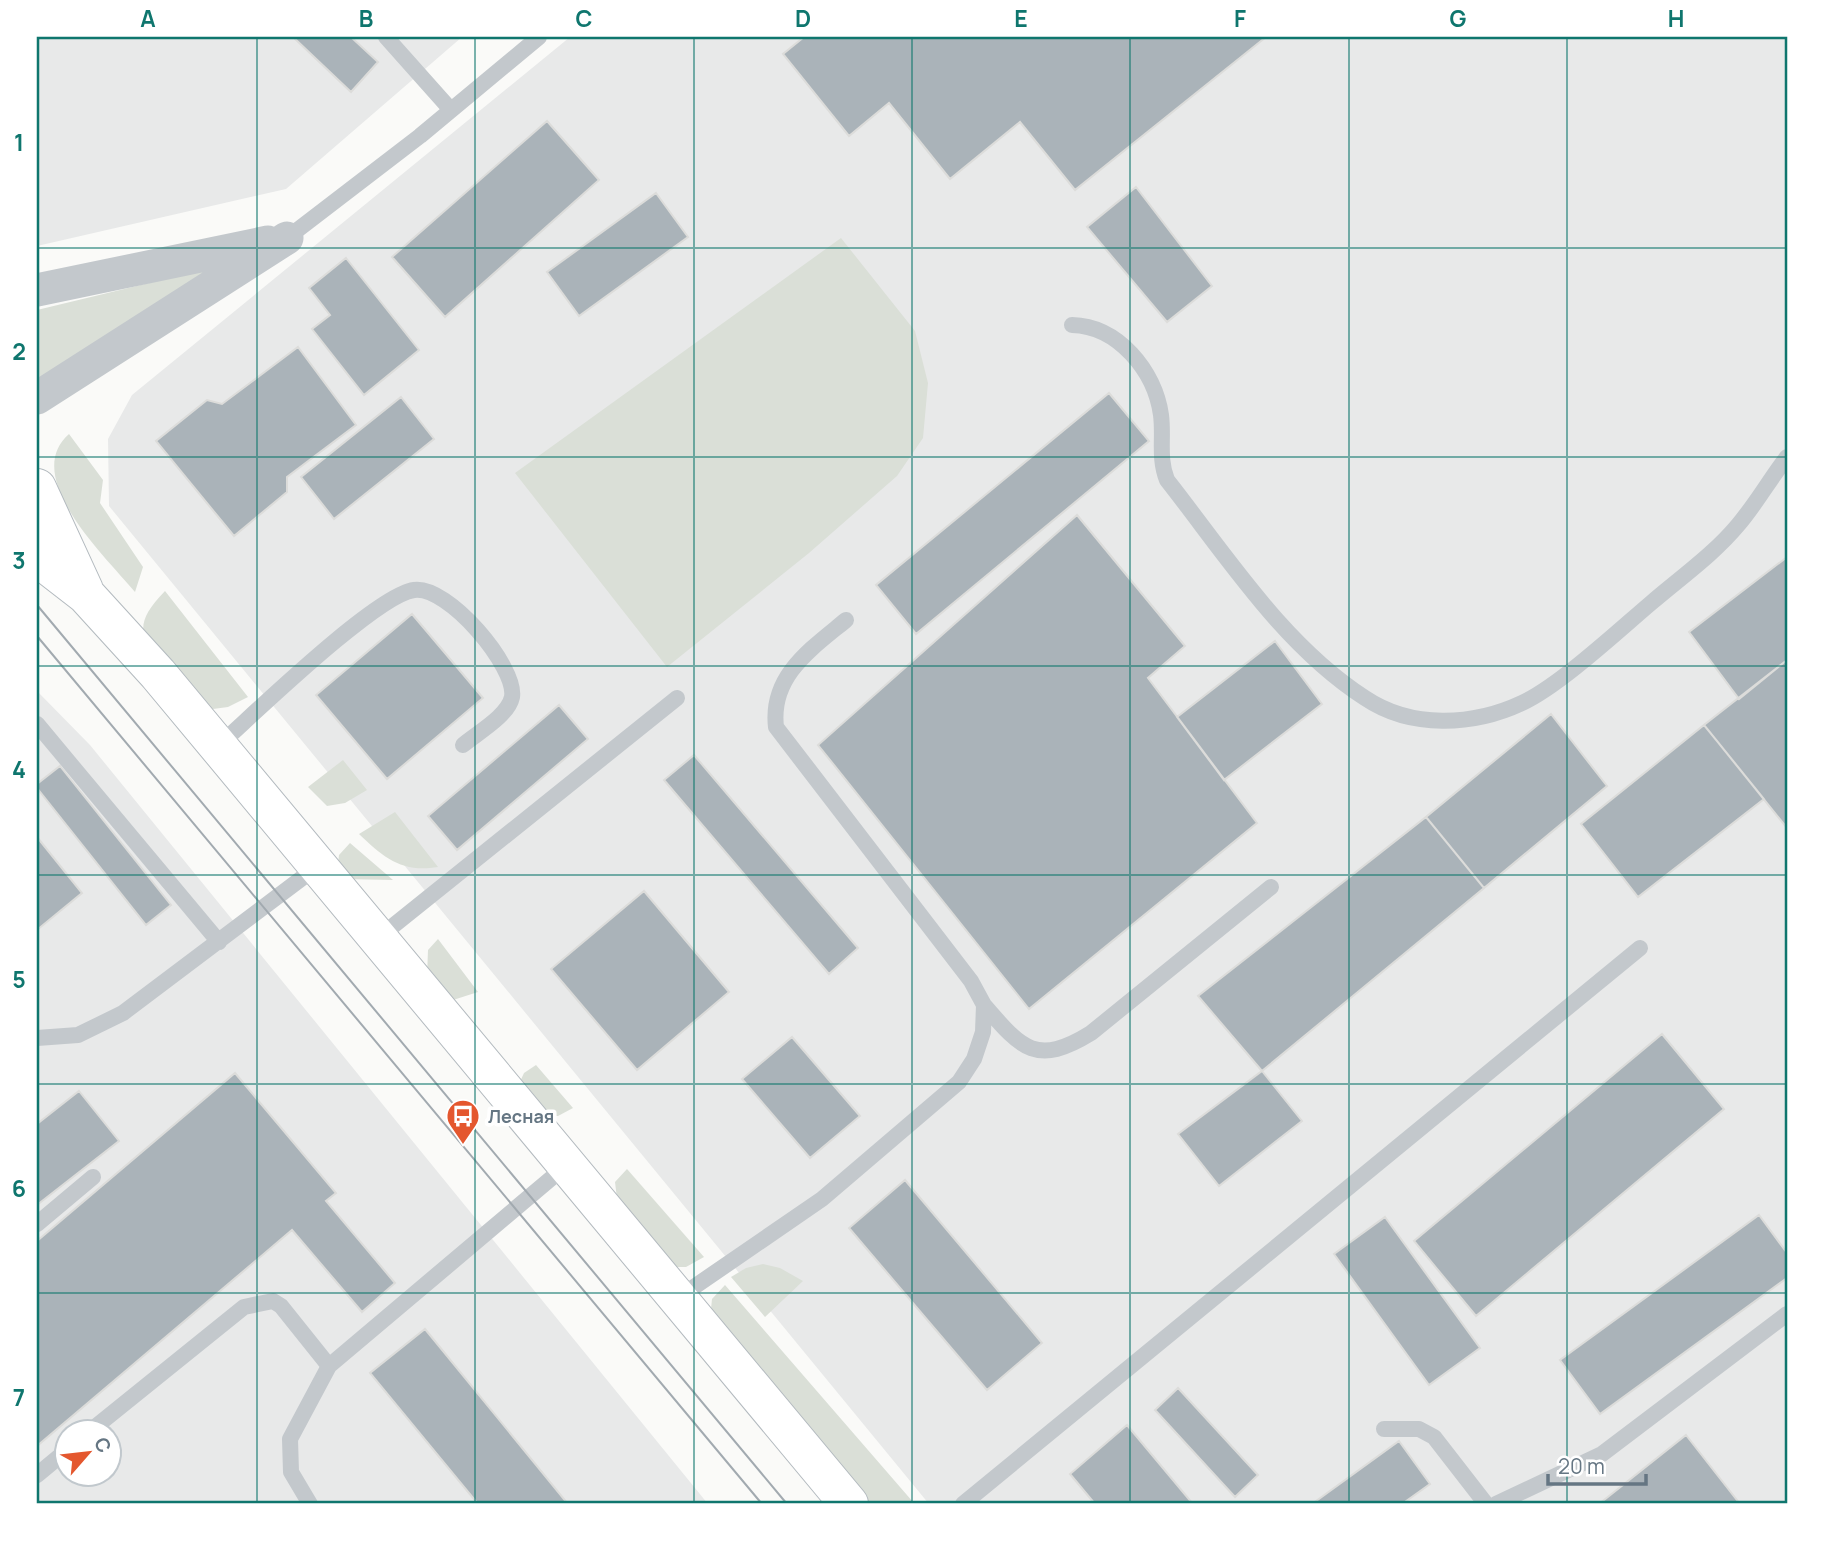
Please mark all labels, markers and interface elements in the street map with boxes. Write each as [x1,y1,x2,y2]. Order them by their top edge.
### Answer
text: A [140,2,156,34]
text: B [359,2,373,34]
text: C [576,2,593,34]
text: D [795,2,811,34]
text: E [1014,2,1028,34]
text: F [1234,2,1246,34]
text: G [1450,2,1467,34]
text: H [1668,2,1684,34]
text: 1 [14,126,24,158]
text: 2 [12,335,26,367]
text: 3 [12,544,26,576]
text: 4 [12,753,26,785]
text: 5 [12,963,26,995]
bus stop icon: Лесная [444,1097,482,1146]
place label: Лесная [488,1104,554,1128]
text: 6 [12,1172,26,1204]
text: 7 [13,1381,25,1413]
north arrow [52,1418,122,1488]
text: С [88,1433,118,1457]
scale bar [1548,1443,1646,1487]
text: 20 m [1558,1452,1605,1480]

